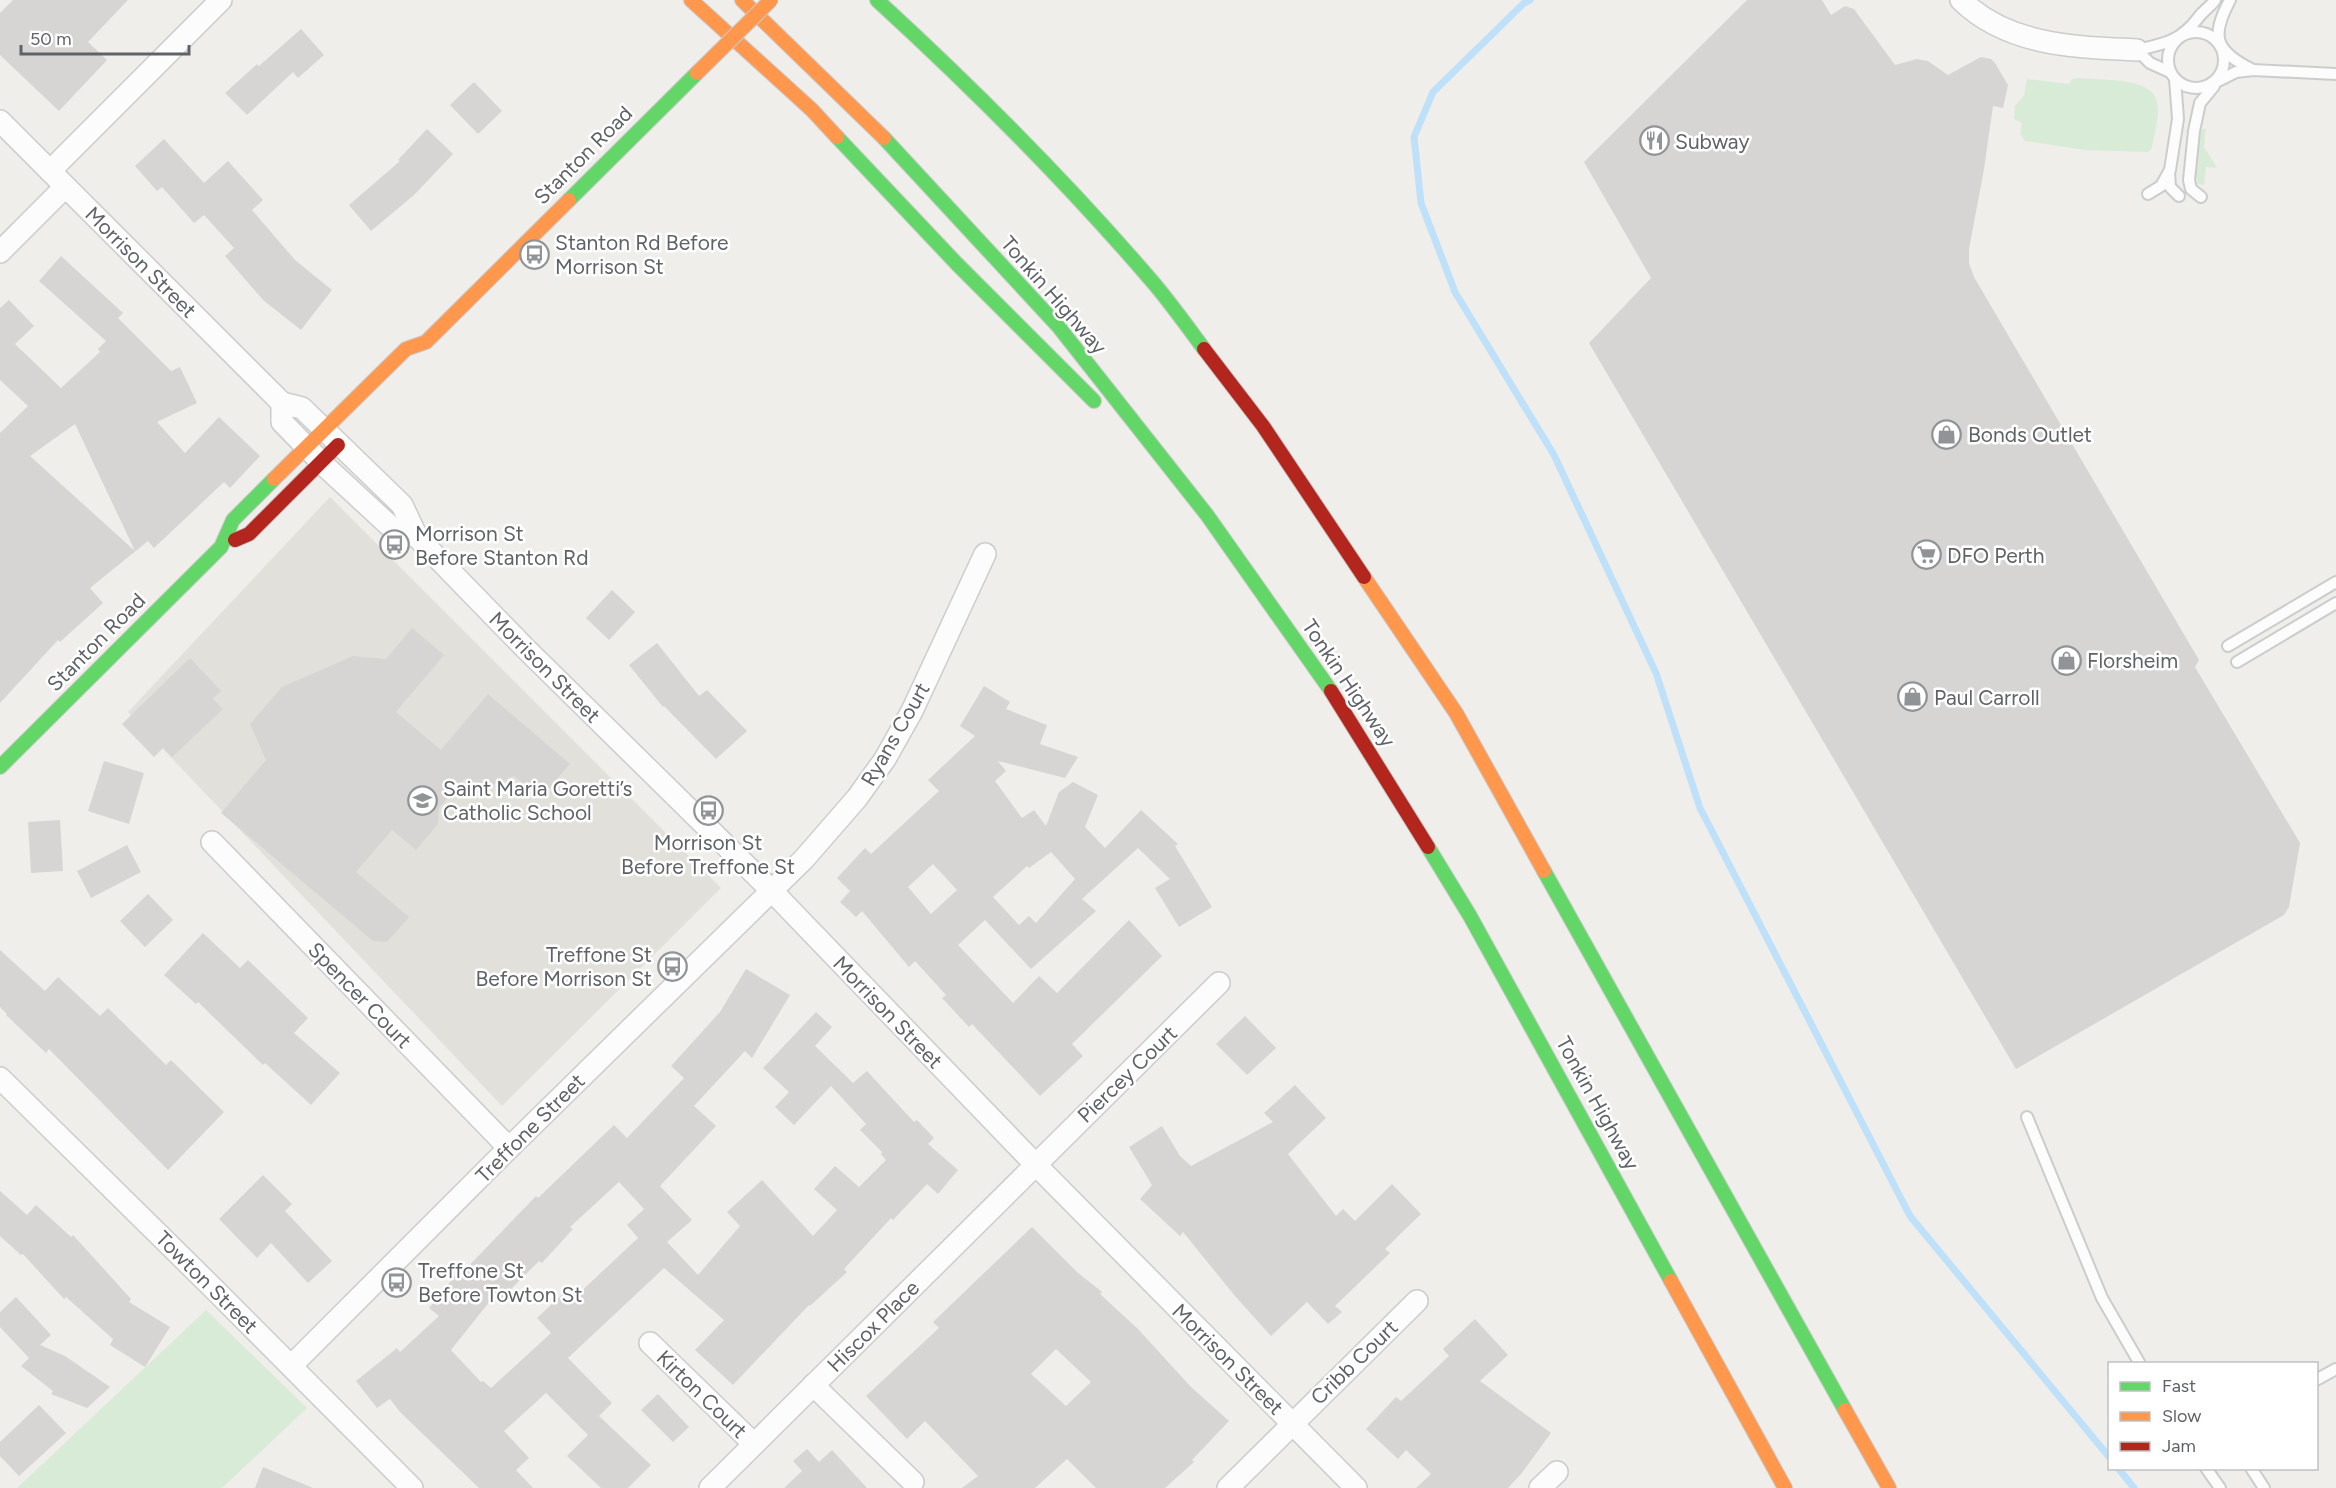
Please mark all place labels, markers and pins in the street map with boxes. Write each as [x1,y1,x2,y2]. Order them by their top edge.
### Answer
restaurant icon: Subway [1638,125,1670,157]
place label: Subway [1675,129,1749,154]
place label: Stanton Rd Before Morrison St [555,230,729,279]
bus stop icon: Stanton Rd Before Morrison St [518,238,550,270]
shop icon: Bonds Outlet [1931,418,1963,450]
place label: Bonds Outlet [1968,422,2092,447]
place label: Morrison St Before Stanton Rd [415,521,589,570]
bus stop icon: Morrison St Before Stanton Rd [378,529,410,561]
supermarket icon: DFO Perth [1910,539,1942,571]
place label: DFO Perth [1947,543,2045,568]
shop icon: Florsheim [2050,644,2082,676]
place label: Florsheim [2087,648,2178,673]
shop icon: Paul Carroll [1897,681,1929,713]
place label: Paul Carroll [1934,685,2040,710]
place label: Saint Maria Goretti’s Catholic School [443,776,632,825]
school or university icon: Saint Maria Goretti’s Catholic School [406,784,438,816]
bus stop icon: Morrison St Before Treffone St [692,795,724,827]
place label: Morrison St Before Treffone St [621,830,795,879]
place label: Treffone St Before Morrison St [475,942,652,991]
bus stop icon: Treffone St Before Morrison St [657,950,689,982]
place label: Treffone St Before Towton St [418,1258,582,1307]
bus stop icon: Treffone St Before Towton St [381,1266,413,1298]

